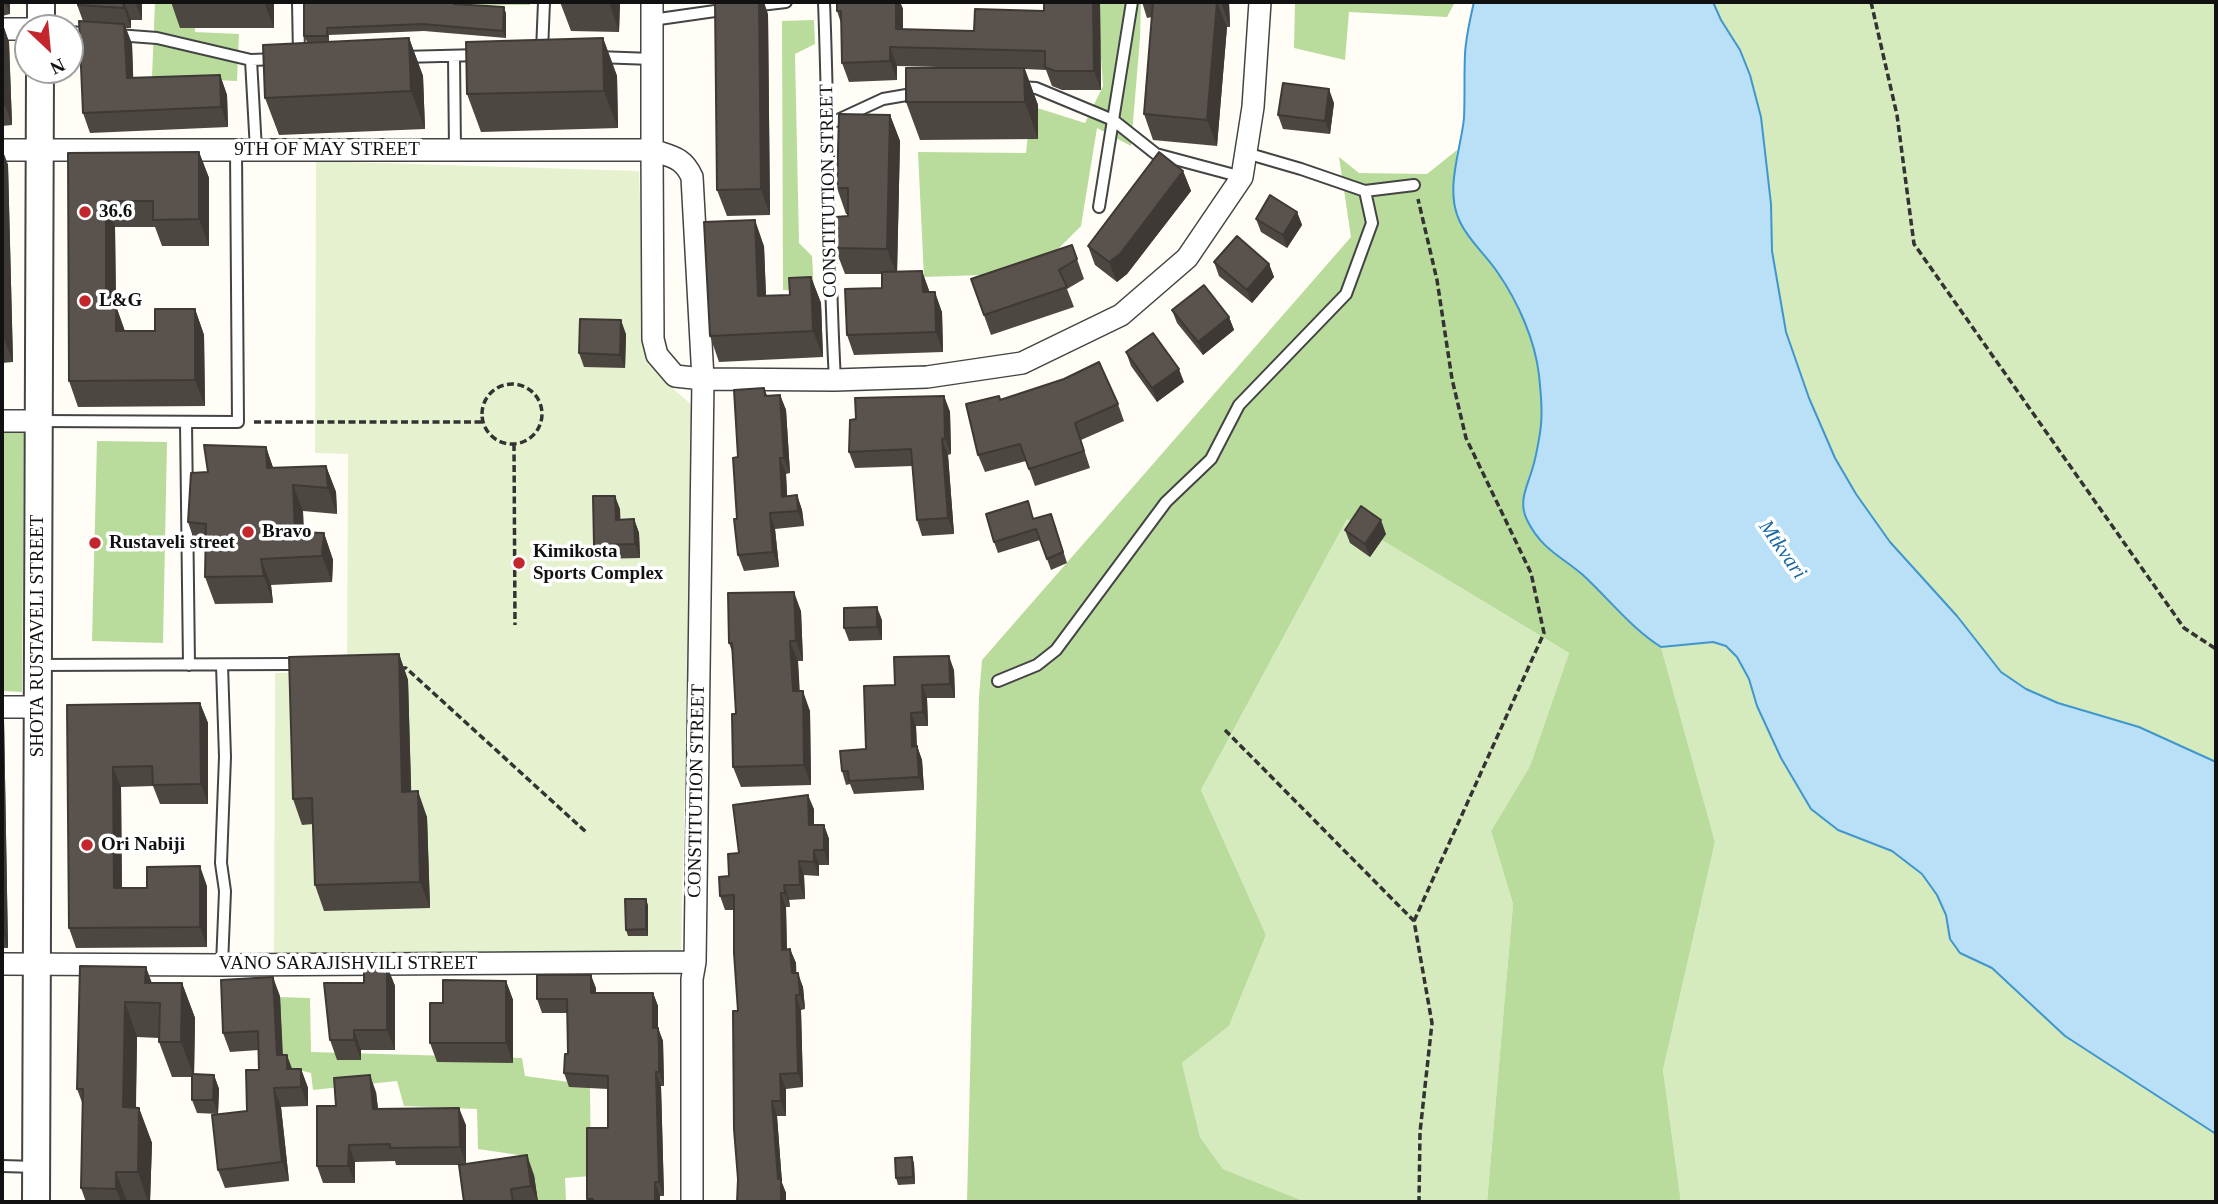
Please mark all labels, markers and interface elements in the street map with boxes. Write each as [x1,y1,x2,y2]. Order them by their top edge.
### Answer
north arrow [14,14,84,84]
text: N [47,54,68,79]
street label: CONSTITUTION STREET [816,84,842,298]
street label: 9TH OF MAY STREET [234,139,420,161]
place label: 36.6 [99,201,132,223]
marker: 36.6 [77,204,93,220]
place label: L&G [99,290,142,312]
marker: L&G [77,293,93,309]
street label: SHOTA RUSTAVELI STREET [27,515,49,757]
water label: Mtkvari [1753,516,1811,584]
place label: Bravo [262,521,312,543]
marker: Bravo [240,524,256,540]
place label: Rustaveli street [109,532,235,554]
marker: Rustaveli street [87,535,103,551]
place label: Kimikosta Sports Complex [533,541,663,585]
marker: Kimikosta Sports Complex [511,555,527,571]
street label: CONSTITUTION STREET [684,684,710,898]
place label: Ori Nabiji [101,834,185,856]
marker: Ori Nabiji [79,837,95,853]
street label: VANO SARAJISHVILI STREET [219,953,477,975]

